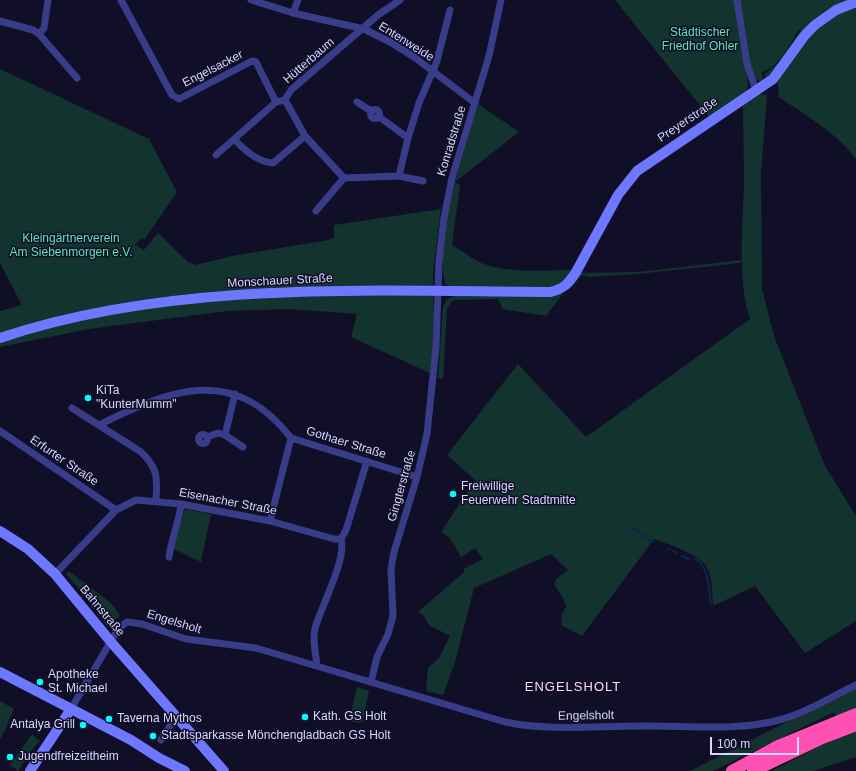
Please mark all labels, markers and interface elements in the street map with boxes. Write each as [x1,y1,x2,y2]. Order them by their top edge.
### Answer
street label: Entenweide [376,19,436,65]
park label: Städtischer Friedhof Ohler [662,26,738,54]
street label: Hütterbaum [281,35,337,87]
street label: Engelsacker [180,48,246,90]
street label: Preyerstraße [655,95,721,145]
street label: Konradstraße [434,104,470,178]
park label: Kleingärtnerverein Am Siebenmorgen e.V. [10,232,132,260]
street label: Monschauer Straße [227,271,333,291]
place label: KiTa "KunterMumm" [96,384,177,412]
marker: KiTa "KunterMumm" [83,393,93,403]
street label: Gothaer Straße [304,424,388,462]
street label: Erfurter Straße [27,433,101,489]
street label: Gingterstraße [385,449,419,523]
place label: Freiwillige Feuerwehr Stadtmitte [461,480,576,508]
street label: Eisenacher Straße [178,485,278,519]
marker: Freiwillige Feuerwehr Stadtmitte [448,489,458,499]
street label: Bahnstraße [77,583,127,639]
street label: Engelsholt [145,607,203,637]
place label: Apotheke St. Michael [48,668,107,696]
marker: Apotheke St. Michael [35,677,45,687]
district label: ENGELSHOLT [525,679,621,695]
street label: Engelsholt [558,708,614,724]
place label: Kath. GS Holt [313,710,386,724]
place label: Taverna Mythos [117,712,202,726]
marker: Kath. GS Holt [300,712,310,722]
marker: Taverna Mythos [104,714,114,724]
place label: Antalya Grill [10,718,75,732]
marker: Antalya Grill [78,720,88,730]
place label: Stadtsparkasse Mönchengladbach GS Holt [161,729,390,743]
scale bar [712,729,801,755]
marker: Stadtsparkasse Mönchengladbach GS Holt [148,731,158,741]
text: 100 m [717,737,750,751]
place label: Jugendfreizeitheim [18,750,119,764]
marker: Jugendfreizeitheim [5,752,15,762]

